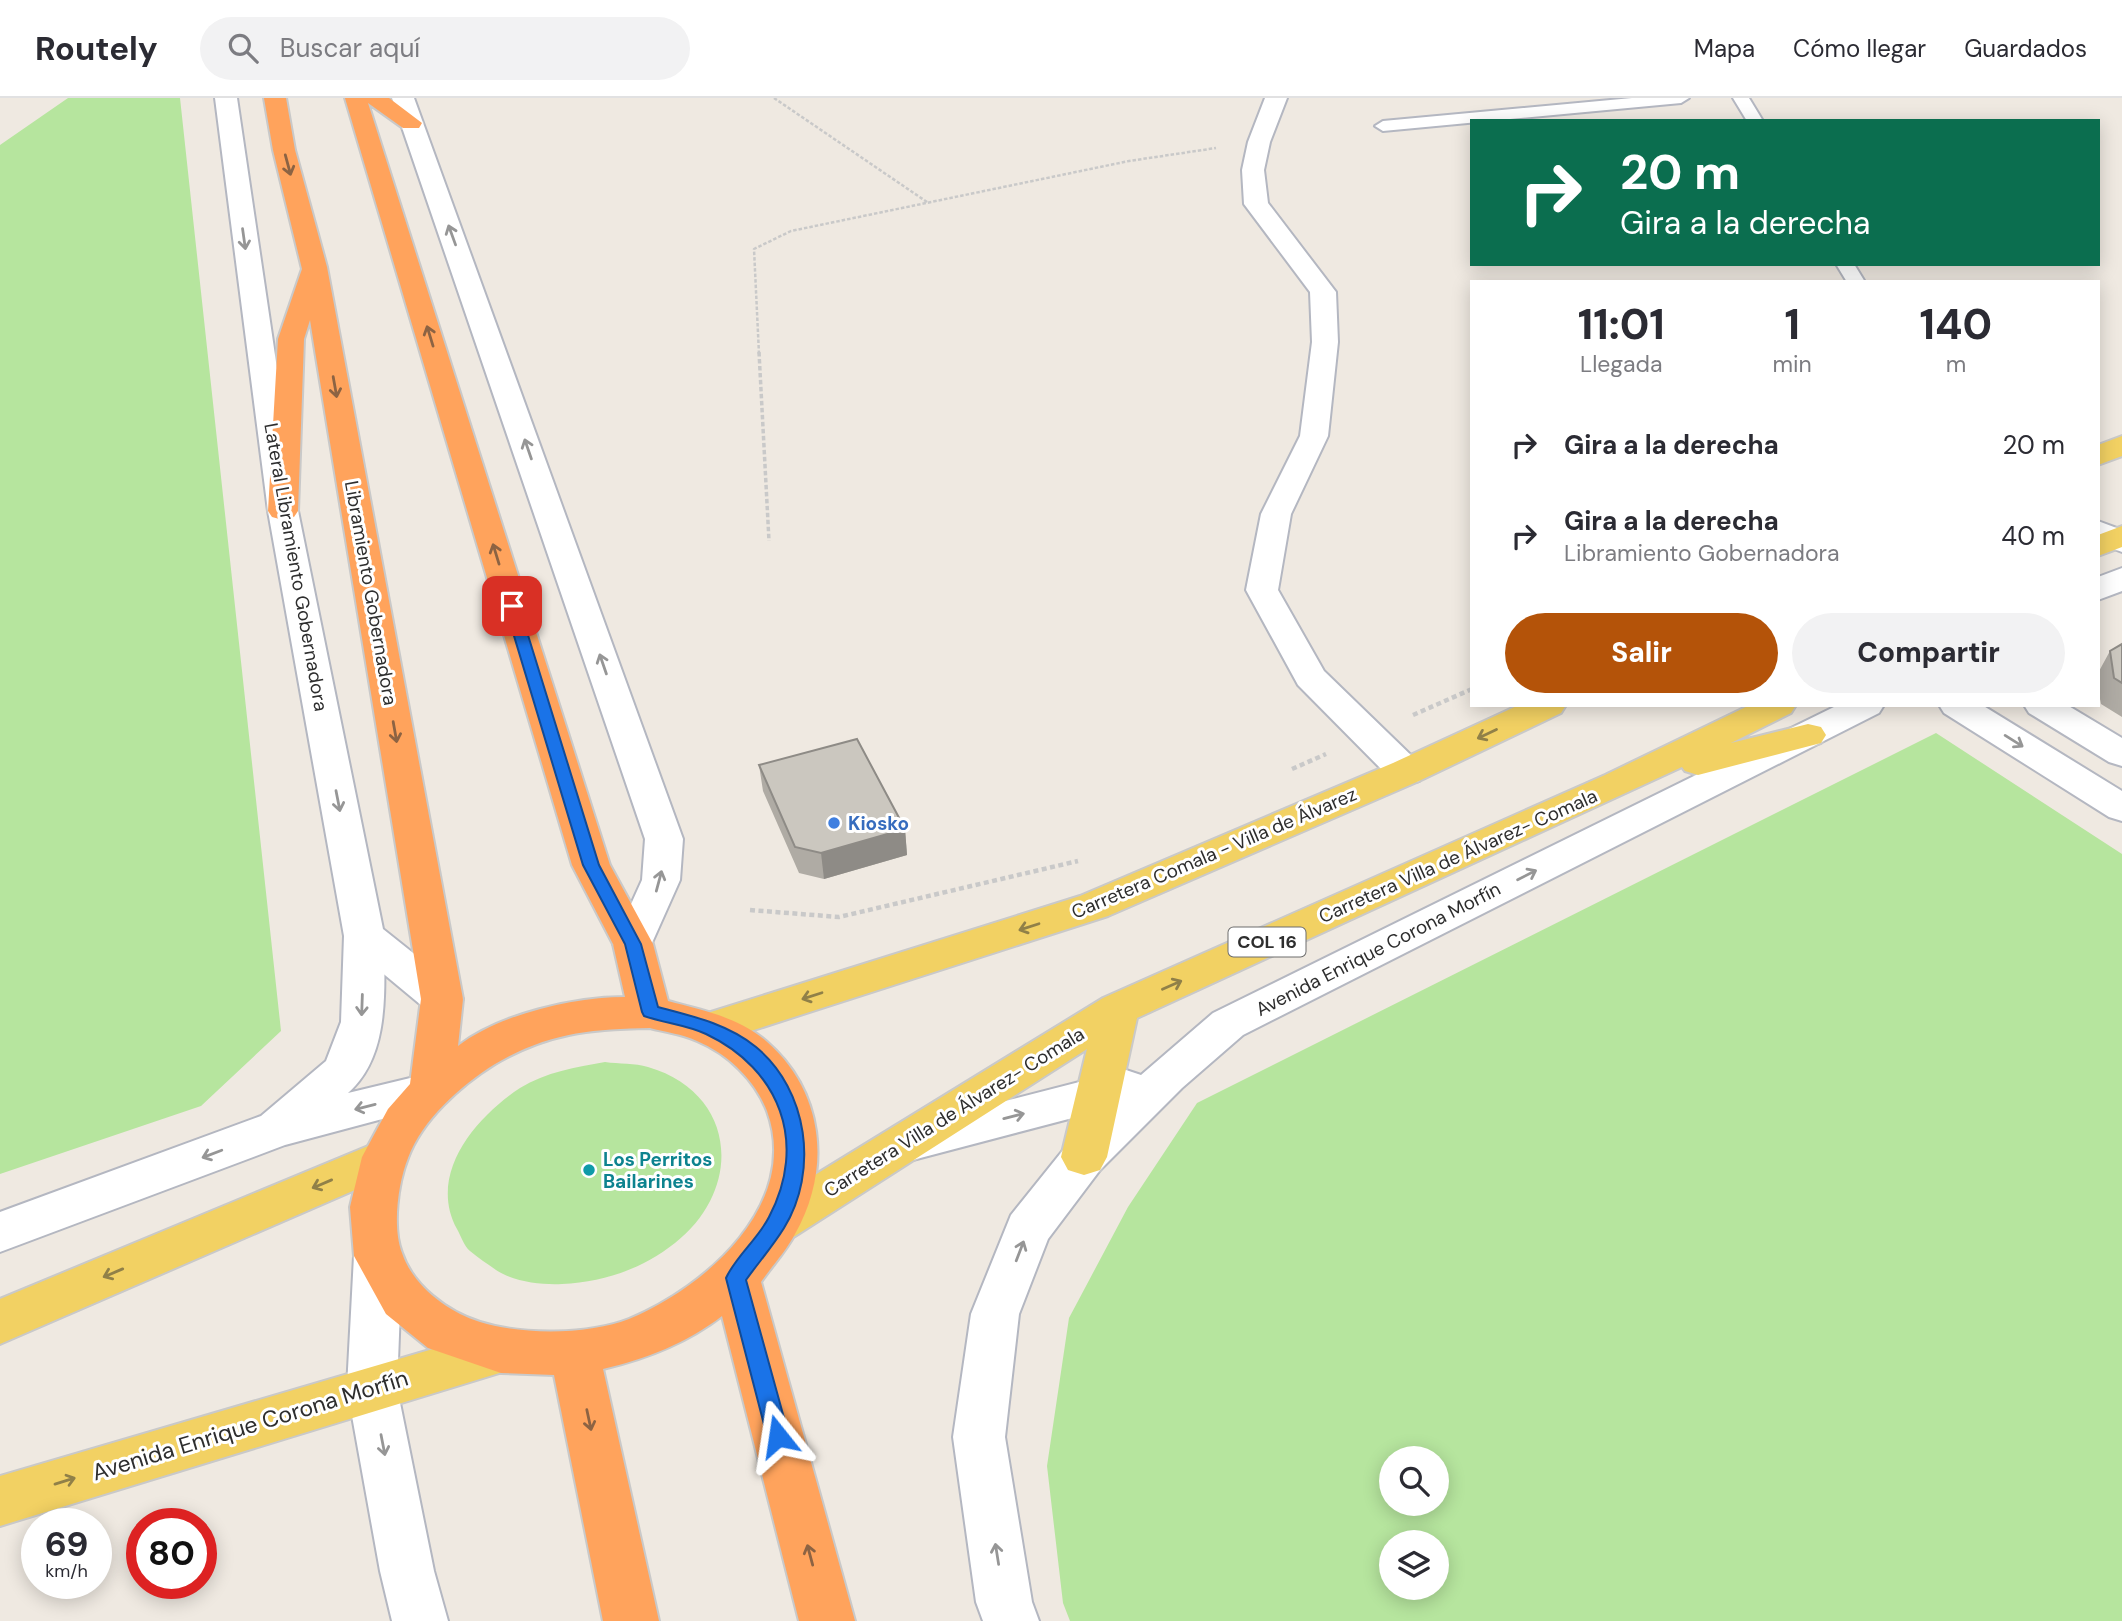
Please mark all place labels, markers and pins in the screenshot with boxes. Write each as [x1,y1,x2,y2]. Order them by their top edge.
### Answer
pin [482,576,542,636]
place label: Kiosko [848,811,909,836]
marker: Kiosko [826,815,842,831]
place label: Los Perritos Bailarines [603,1147,712,1194]
marker: Los Perritos Bailarines [581,1162,597,1178]

